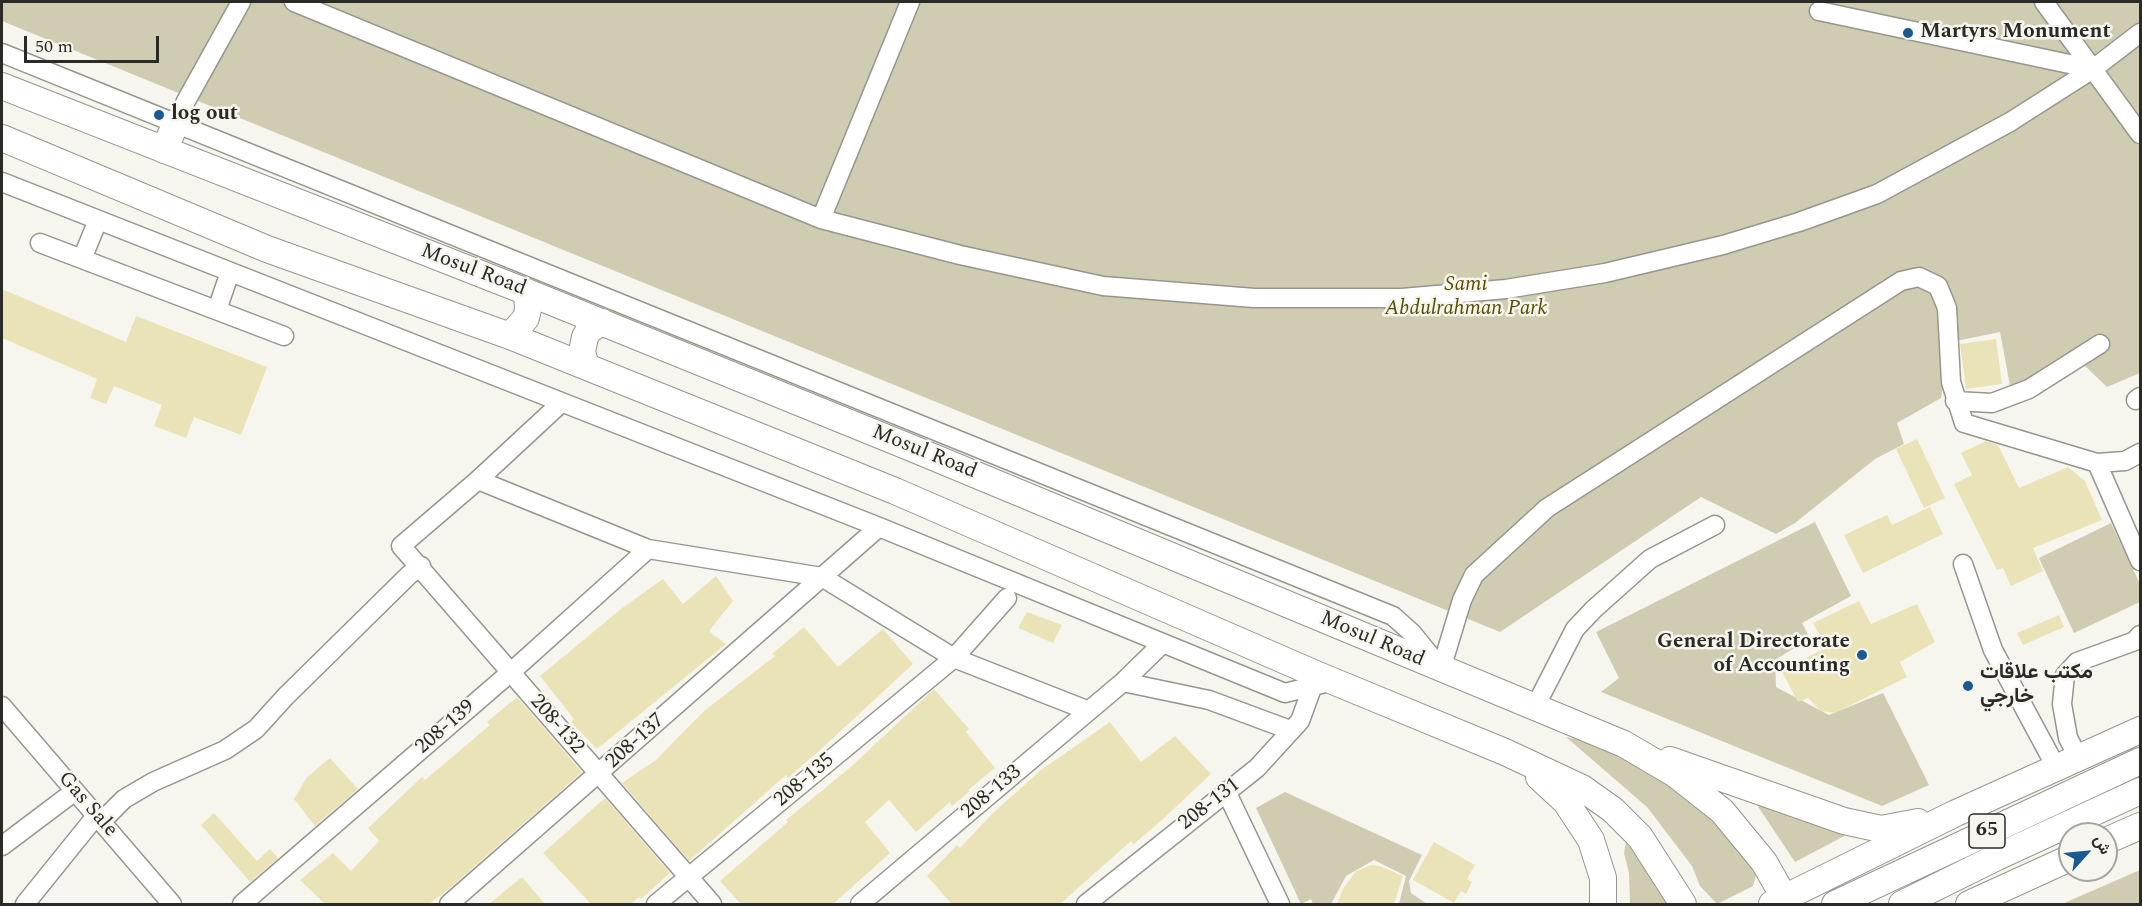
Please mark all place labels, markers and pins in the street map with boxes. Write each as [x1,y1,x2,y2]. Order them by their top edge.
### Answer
place label: Martyrs Monument [1920,20,2111,46]
marker: Martyrs Monument [1901,26,1915,40]
place label: log out [171,102,238,128]
marker: log out [152,108,166,122]
place label: General Directorate of Accounting [1657,630,1850,680]
marker: General Directorate of Accounting [1855,648,1869,662]
place label: مكتب علاقات خارجي [1980,661,2093,711]
marker: مكتب علاقات خارجي [1961,679,1975,693]

